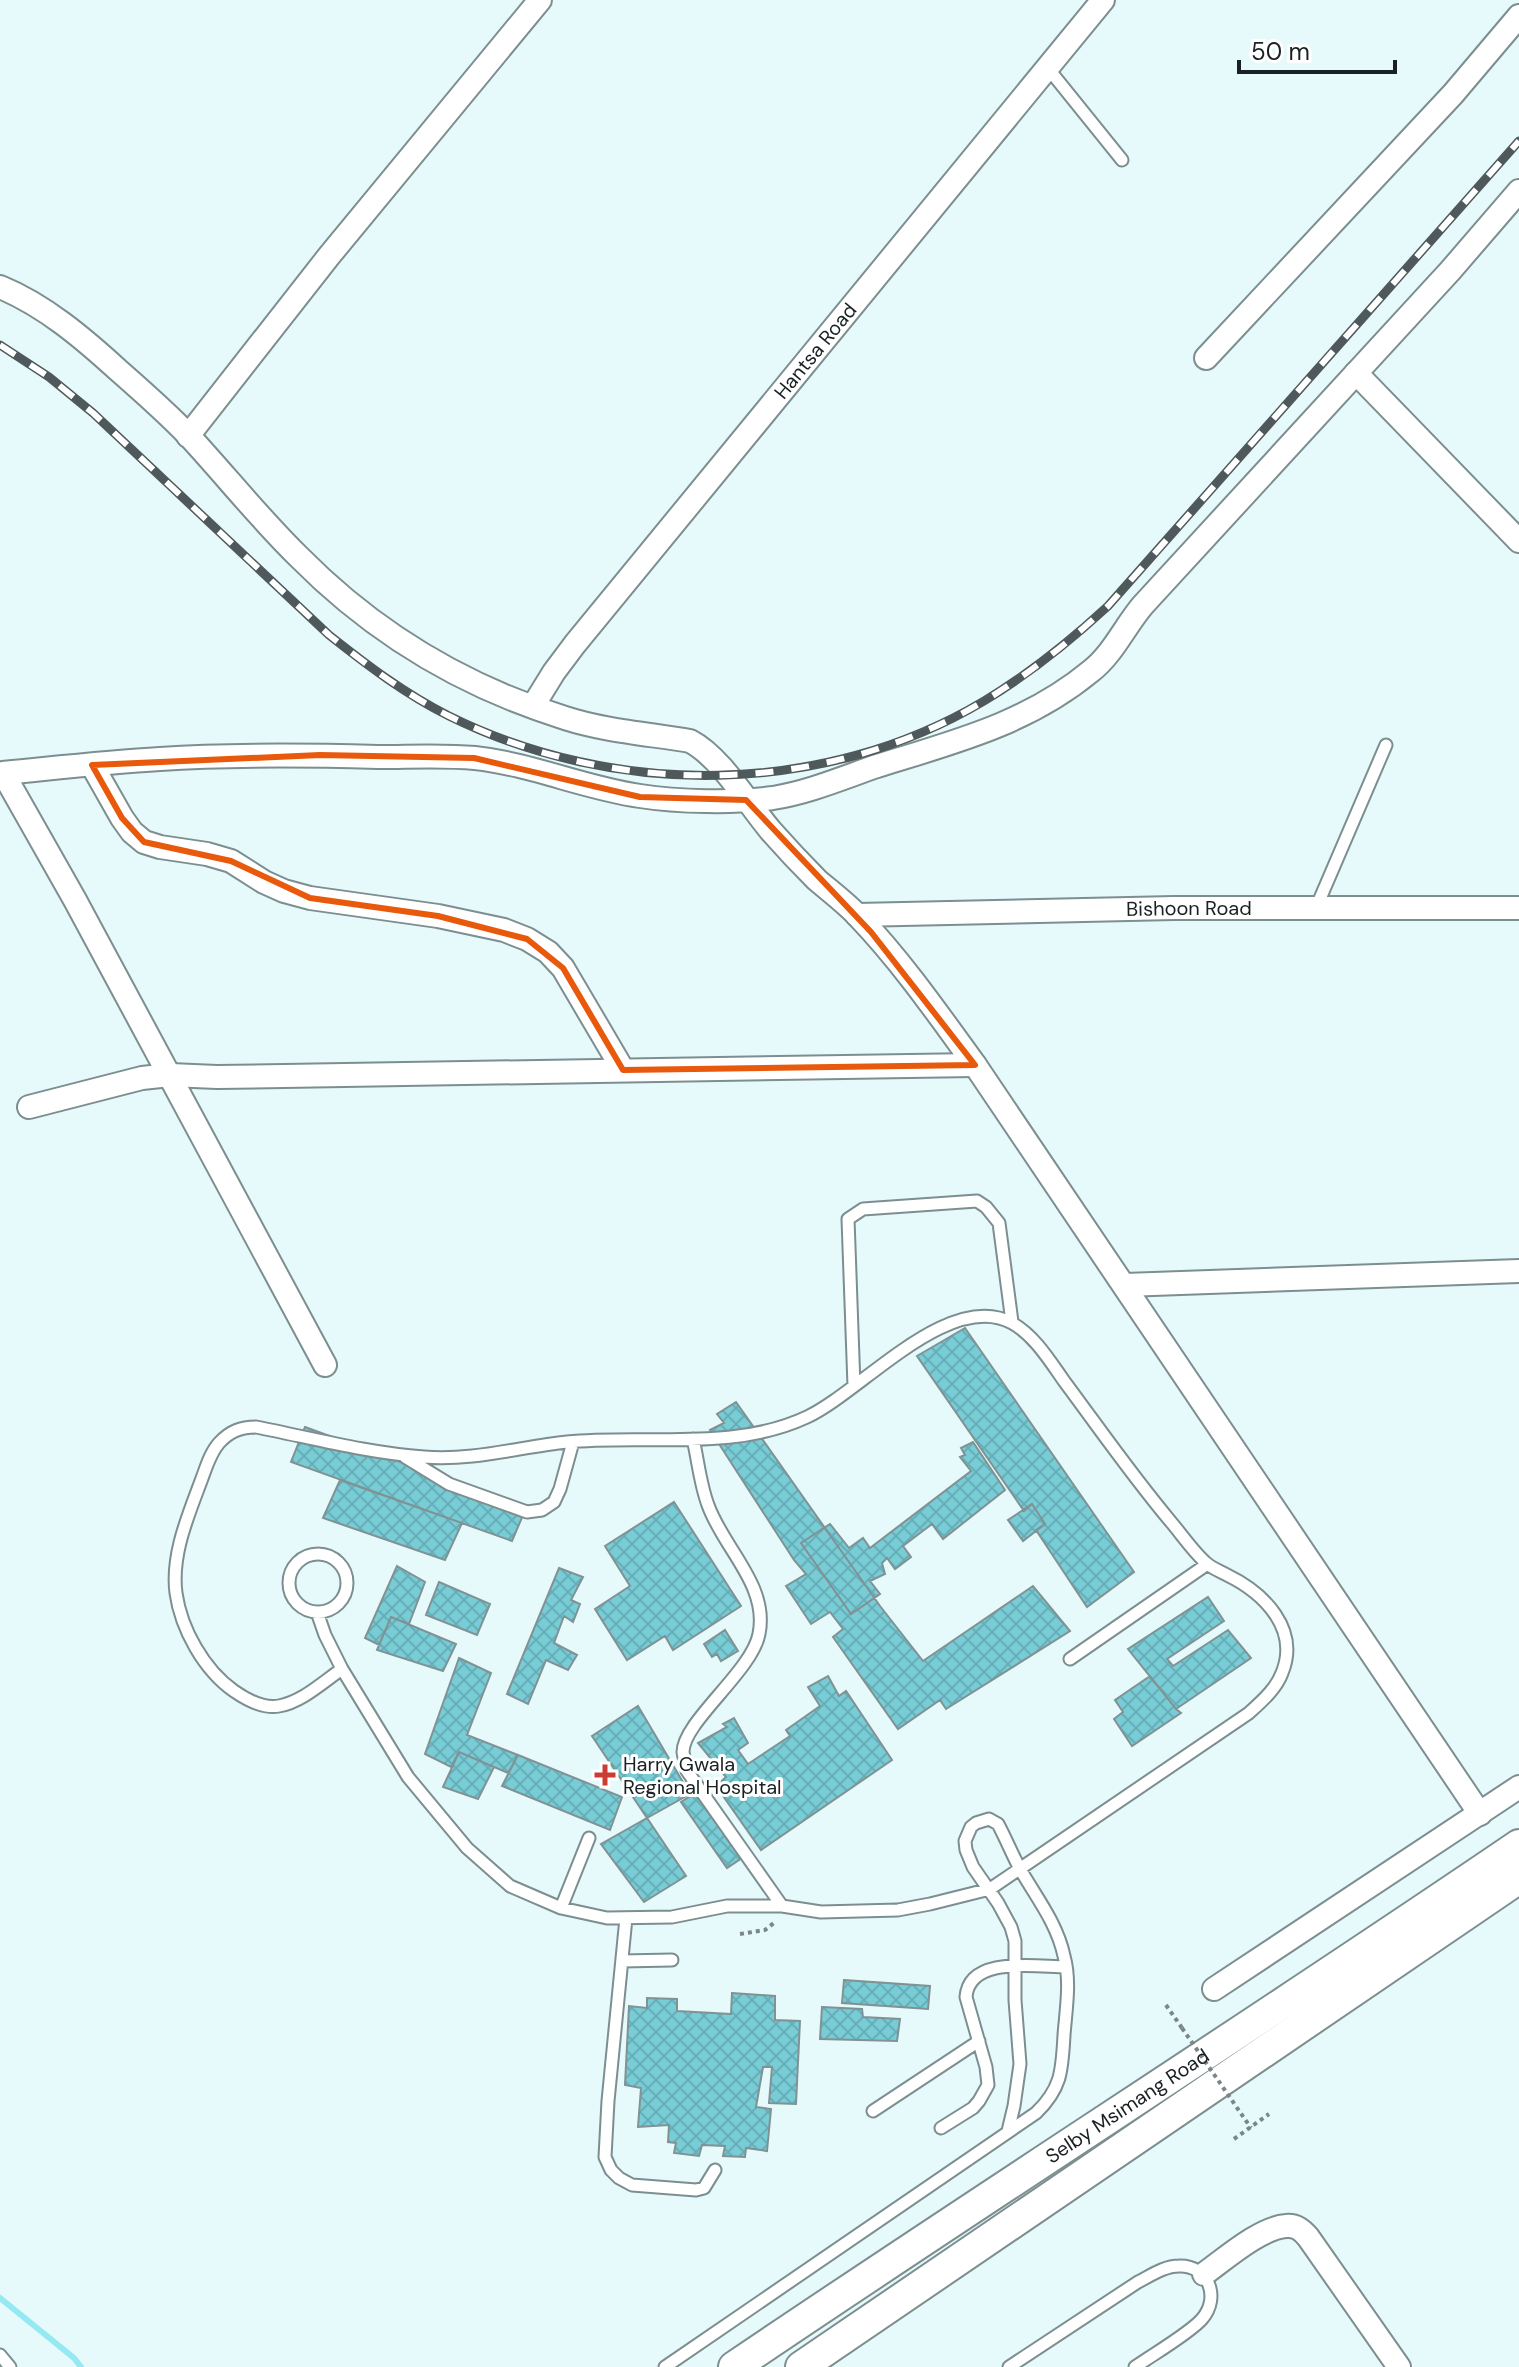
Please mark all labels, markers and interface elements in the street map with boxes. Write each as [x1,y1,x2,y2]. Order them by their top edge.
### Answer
scale bar [1239,24,1395,74]
text: 50 m [1251,36,1310,67]
street label: Hantsa Road [768,298,862,404]
street label: Bishoon Road [1126,895,1252,922]
place label: Harry Gwala Regional Hospital [623,1751,782,1800]
marker: Harry Gwala Regional Hospital [594,1764,616,1786]
street label: Selby Msimang Road [1040,2043,1214,2169]

